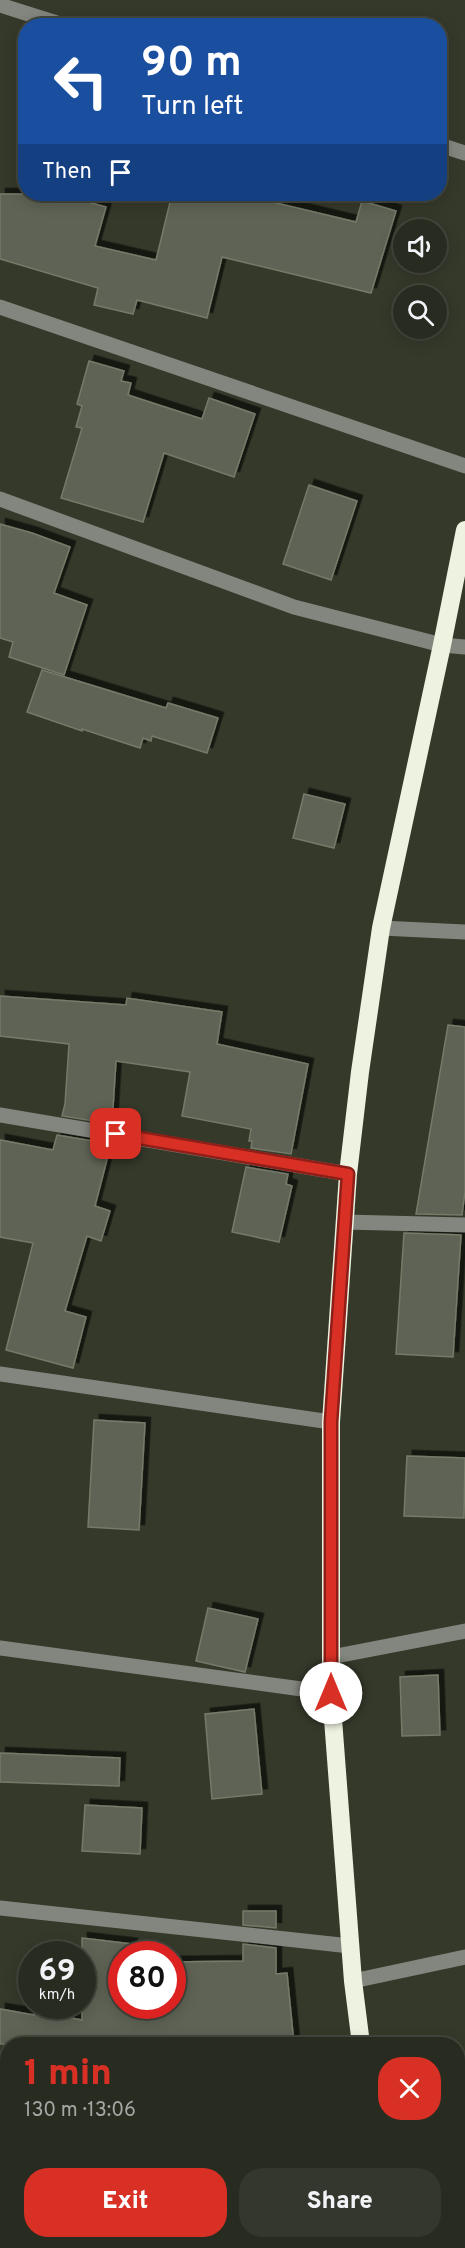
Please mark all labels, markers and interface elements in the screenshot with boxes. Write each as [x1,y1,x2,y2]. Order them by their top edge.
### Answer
text: 90 m [141,38,242,91]
icon: left [42,42,120,120]
text: Turn left [141,90,243,124]
icon: arrive [104,156,137,189]
text: Then [42,159,92,186]
map controls [393,219,447,339]
button: sound [393,219,447,273]
button: search [393,285,447,339]
pin [90,1108,141,1159]
icon: arrive [99,1117,132,1150]
position arrow [299,1661,363,1725]
speed limit sign: 80 [108,1941,186,2019]
text: 69 [39,1954,75,1991]
text: km/h [39,1986,75,2005]
text: 1 min [24,2052,112,2098]
button: close [378,2057,441,2120]
text: 130 m · 13:06 [24,2098,136,2124]
button: Exit [24,2168,227,2237]
button: Share [239,2168,441,2237]

